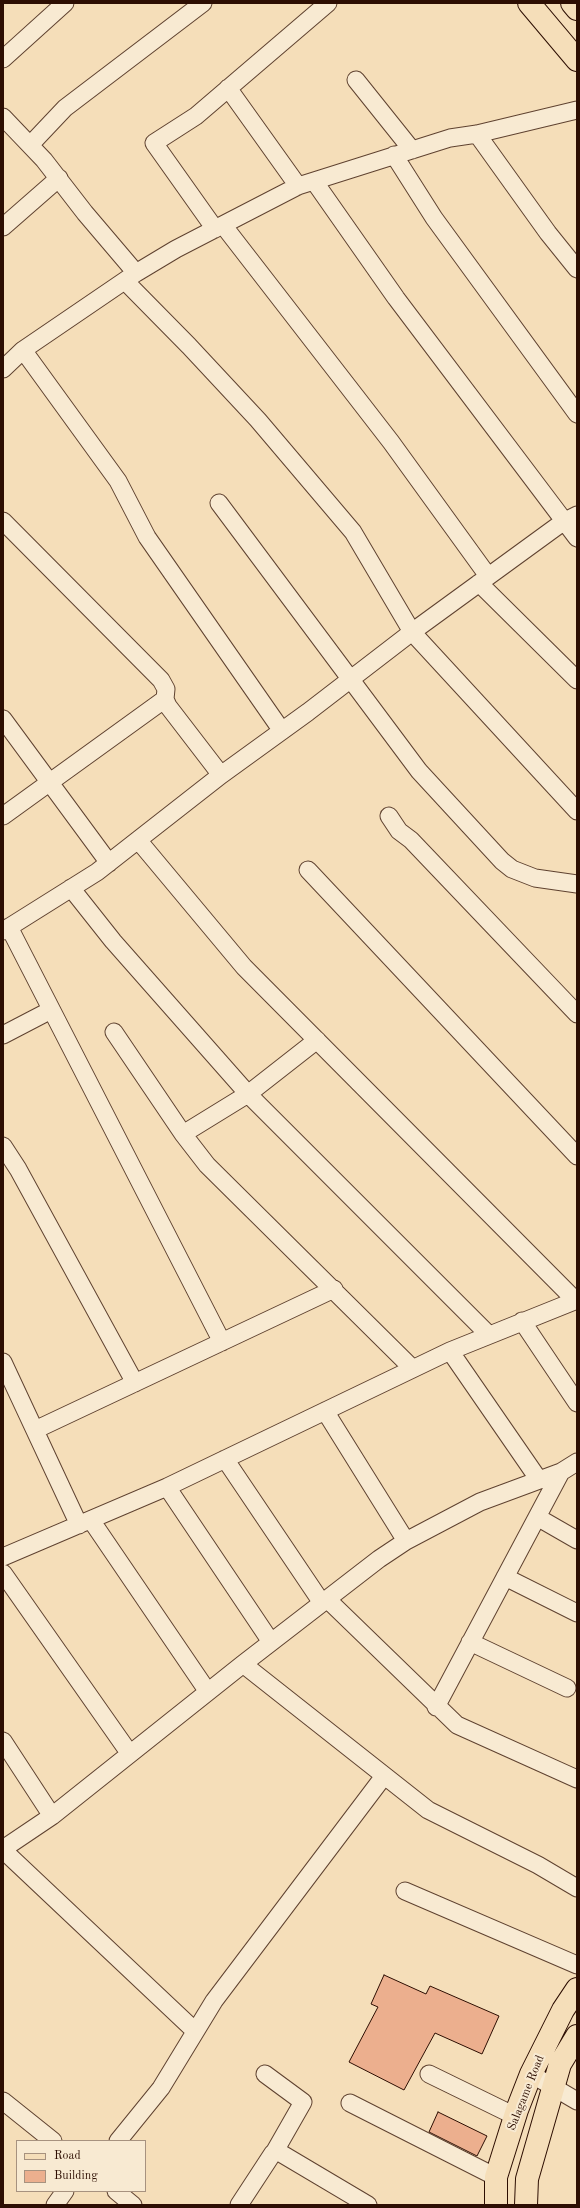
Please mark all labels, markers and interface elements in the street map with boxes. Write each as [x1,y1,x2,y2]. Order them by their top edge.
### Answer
street label: Salagame Road [504,2053,548,2133]
legend [16,2140,146,2192]
text: Road [54,2150,81,2162]
text: Building [54,2170,98,2182]

